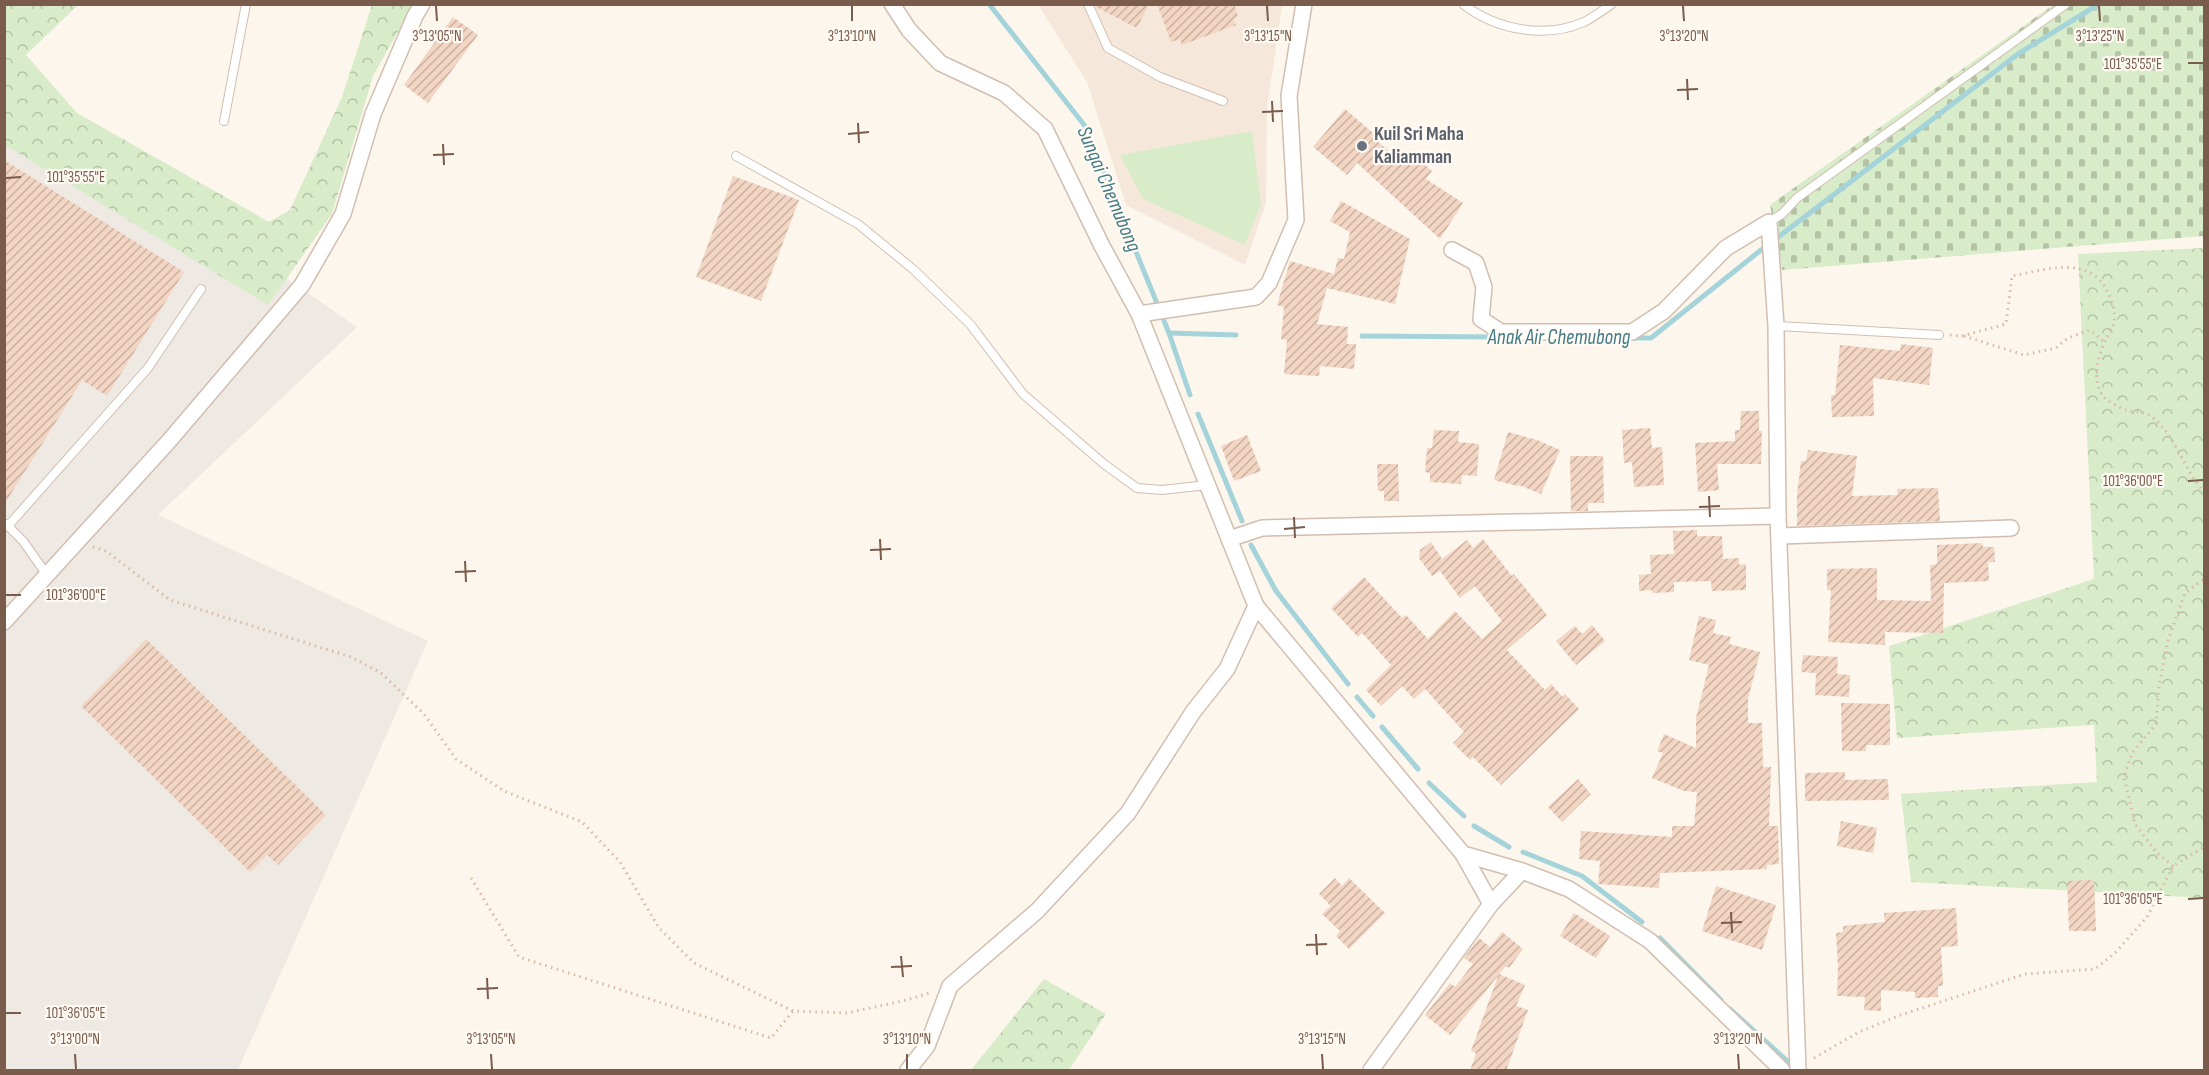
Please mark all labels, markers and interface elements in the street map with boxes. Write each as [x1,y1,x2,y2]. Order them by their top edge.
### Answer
text: 3°13'05"N [412,27,462,46]
text: 3°13'10"N [828,27,876,46]
text: 3°13'15"N [1244,27,1292,46]
text: 3°13'20"N [1659,27,1709,46]
text: 3°13'25"N [2076,27,2124,46]
text: 101°35'55"E [2104,55,2162,74]
place label: Kuil Sri Maha Kaliamman [1374,122,1464,169]
water label: Sungai Chemubong [1071,123,1147,256]
marker: Kuil Sri Maha Kaliamman [1355,139,1369,153]
text: 101°35'55"E [47,168,105,187]
water label: Anak Air Chemubong [1487,325,1631,350]
text: 101°36'00"E [2103,472,2163,491]
text: 101°36'00"E [46,586,106,605]
text: 101°36'05"E [2103,890,2163,909]
text: 101°36'05"E [46,1004,106,1023]
text: 3°13'00"N [50,1030,100,1049]
text: 3°13'05"N [466,1030,516,1049]
text: 3°13'10"N [883,1030,931,1049]
text: 3°13'15"N [1298,1030,1346,1049]
text: 3°13'20"N [1713,1030,1763,1049]

